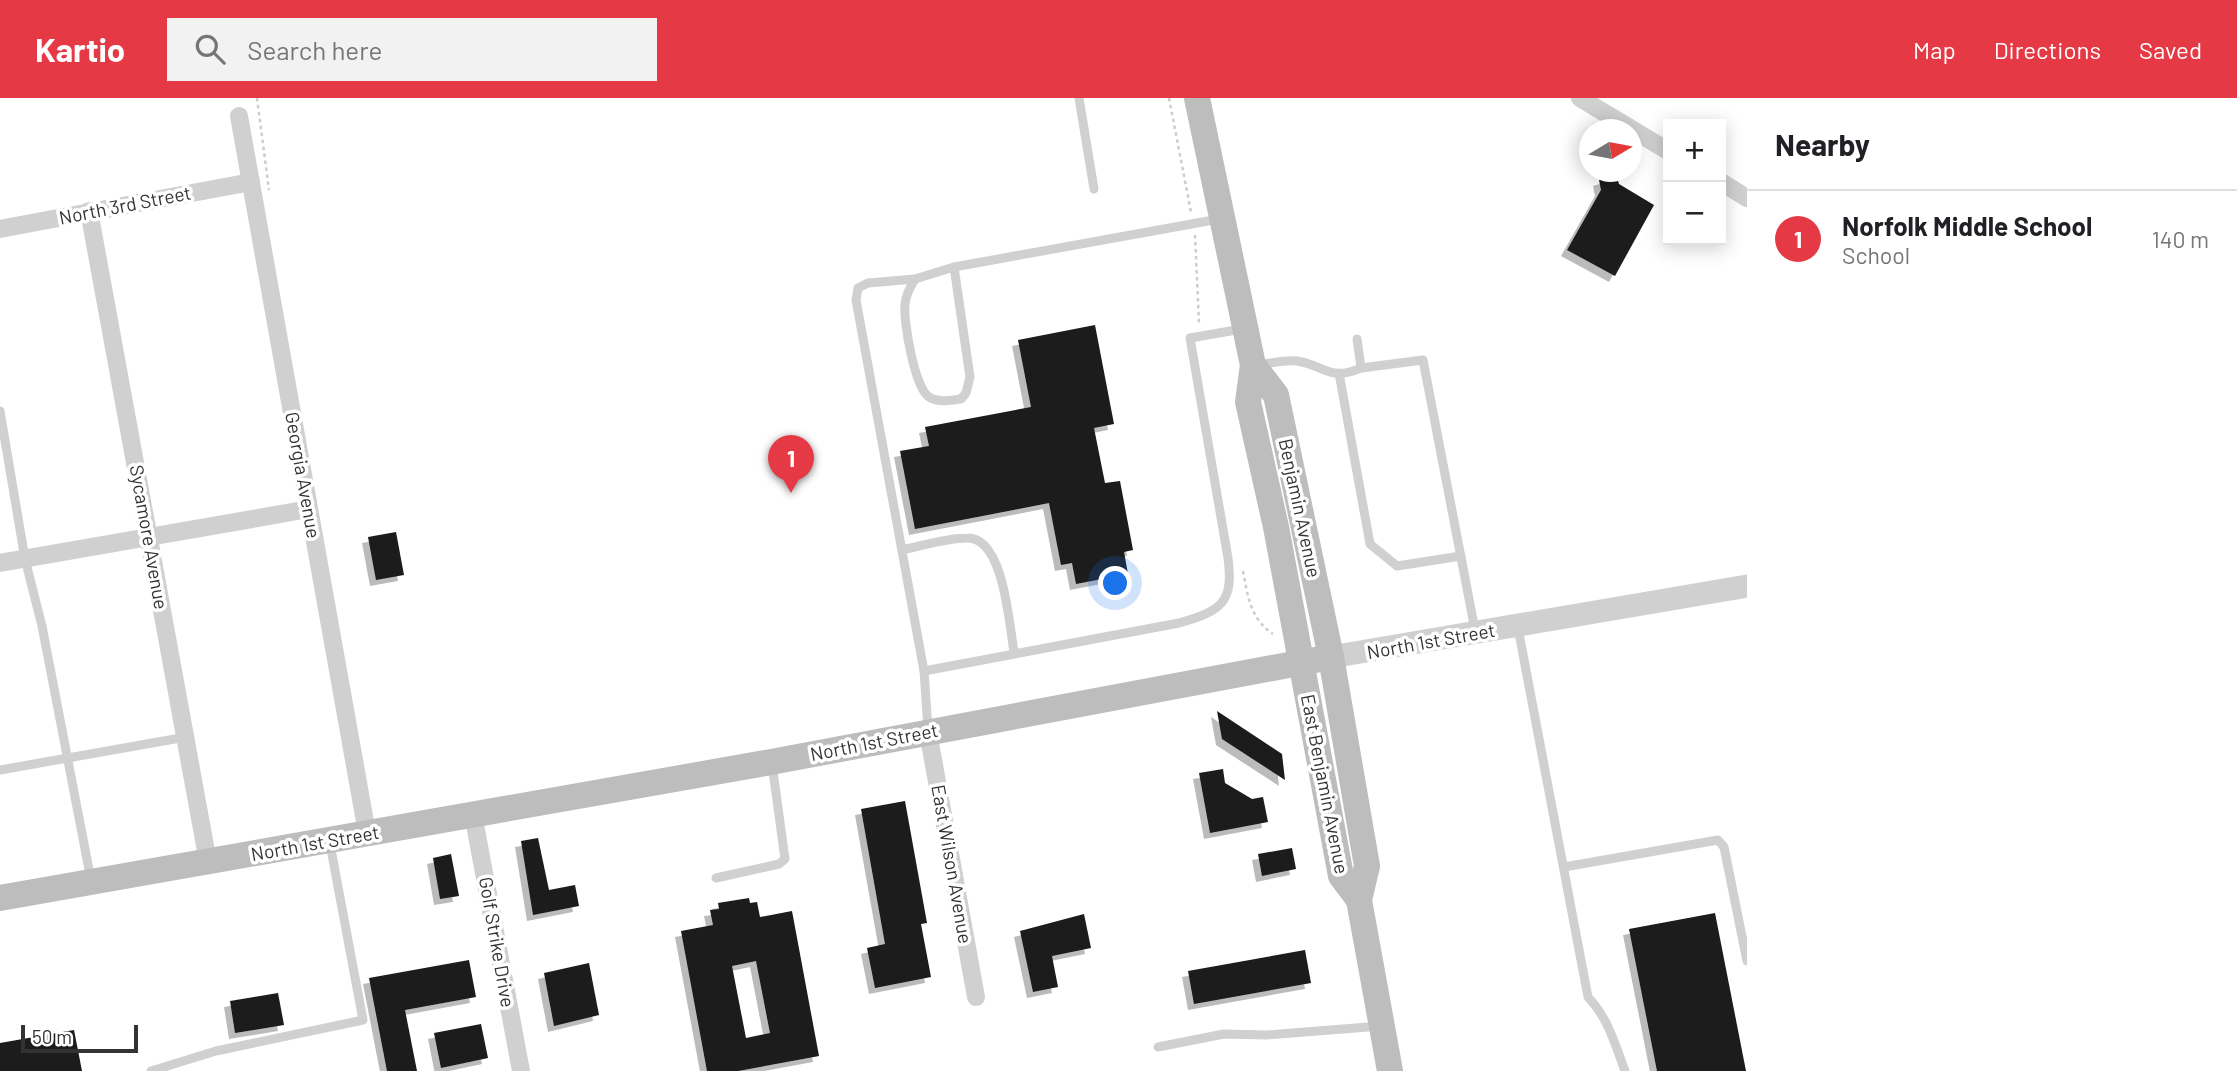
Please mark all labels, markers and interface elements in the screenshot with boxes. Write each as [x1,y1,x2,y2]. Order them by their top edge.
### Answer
search box [167,18,657,81]
text: Kartio [35,29,125,69]
icon: search [191,30,229,68]
text: Search here [247,34,382,65]
text: Map [1913,35,1956,64]
text: Directions [1994,35,2101,64]
text: Saved [2139,35,2202,64]
north arrow [1579,119,1642,182]
map controls [1663,119,1726,245]
button: + [1663,119,1726,182]
text: Nearby [1775,126,1870,162]
street label: North 3rd Street [57,180,193,229]
button: − [1663,182,1726,245]
text: Norfolk Middle School [1842,210,2092,241]
text: 1 [1794,225,1802,253]
text: 140 m [2152,225,2209,253]
text: School [1842,241,1910,269]
street label: Georgia Avenue [281,410,326,540]
pin: 1 [768,435,814,493]
street label: Benjamin Avenue [1275,436,1326,580]
street label: Sycamore Avenue [125,463,174,611]
your location [1098,566,1132,600]
street label: North 1st Street [1365,618,1497,663]
street label: East Benjamin Avenue [1297,692,1354,876]
street label: North 1st Street [808,718,940,765]
street label: East Wilson Avenue [927,783,978,945]
street label: North 1st Street [249,820,381,865]
street label: Golf Strike Drive [475,875,520,1009]
scale bar [21,1022,138,1054]
text: 50 m [32,1025,72,1048]

